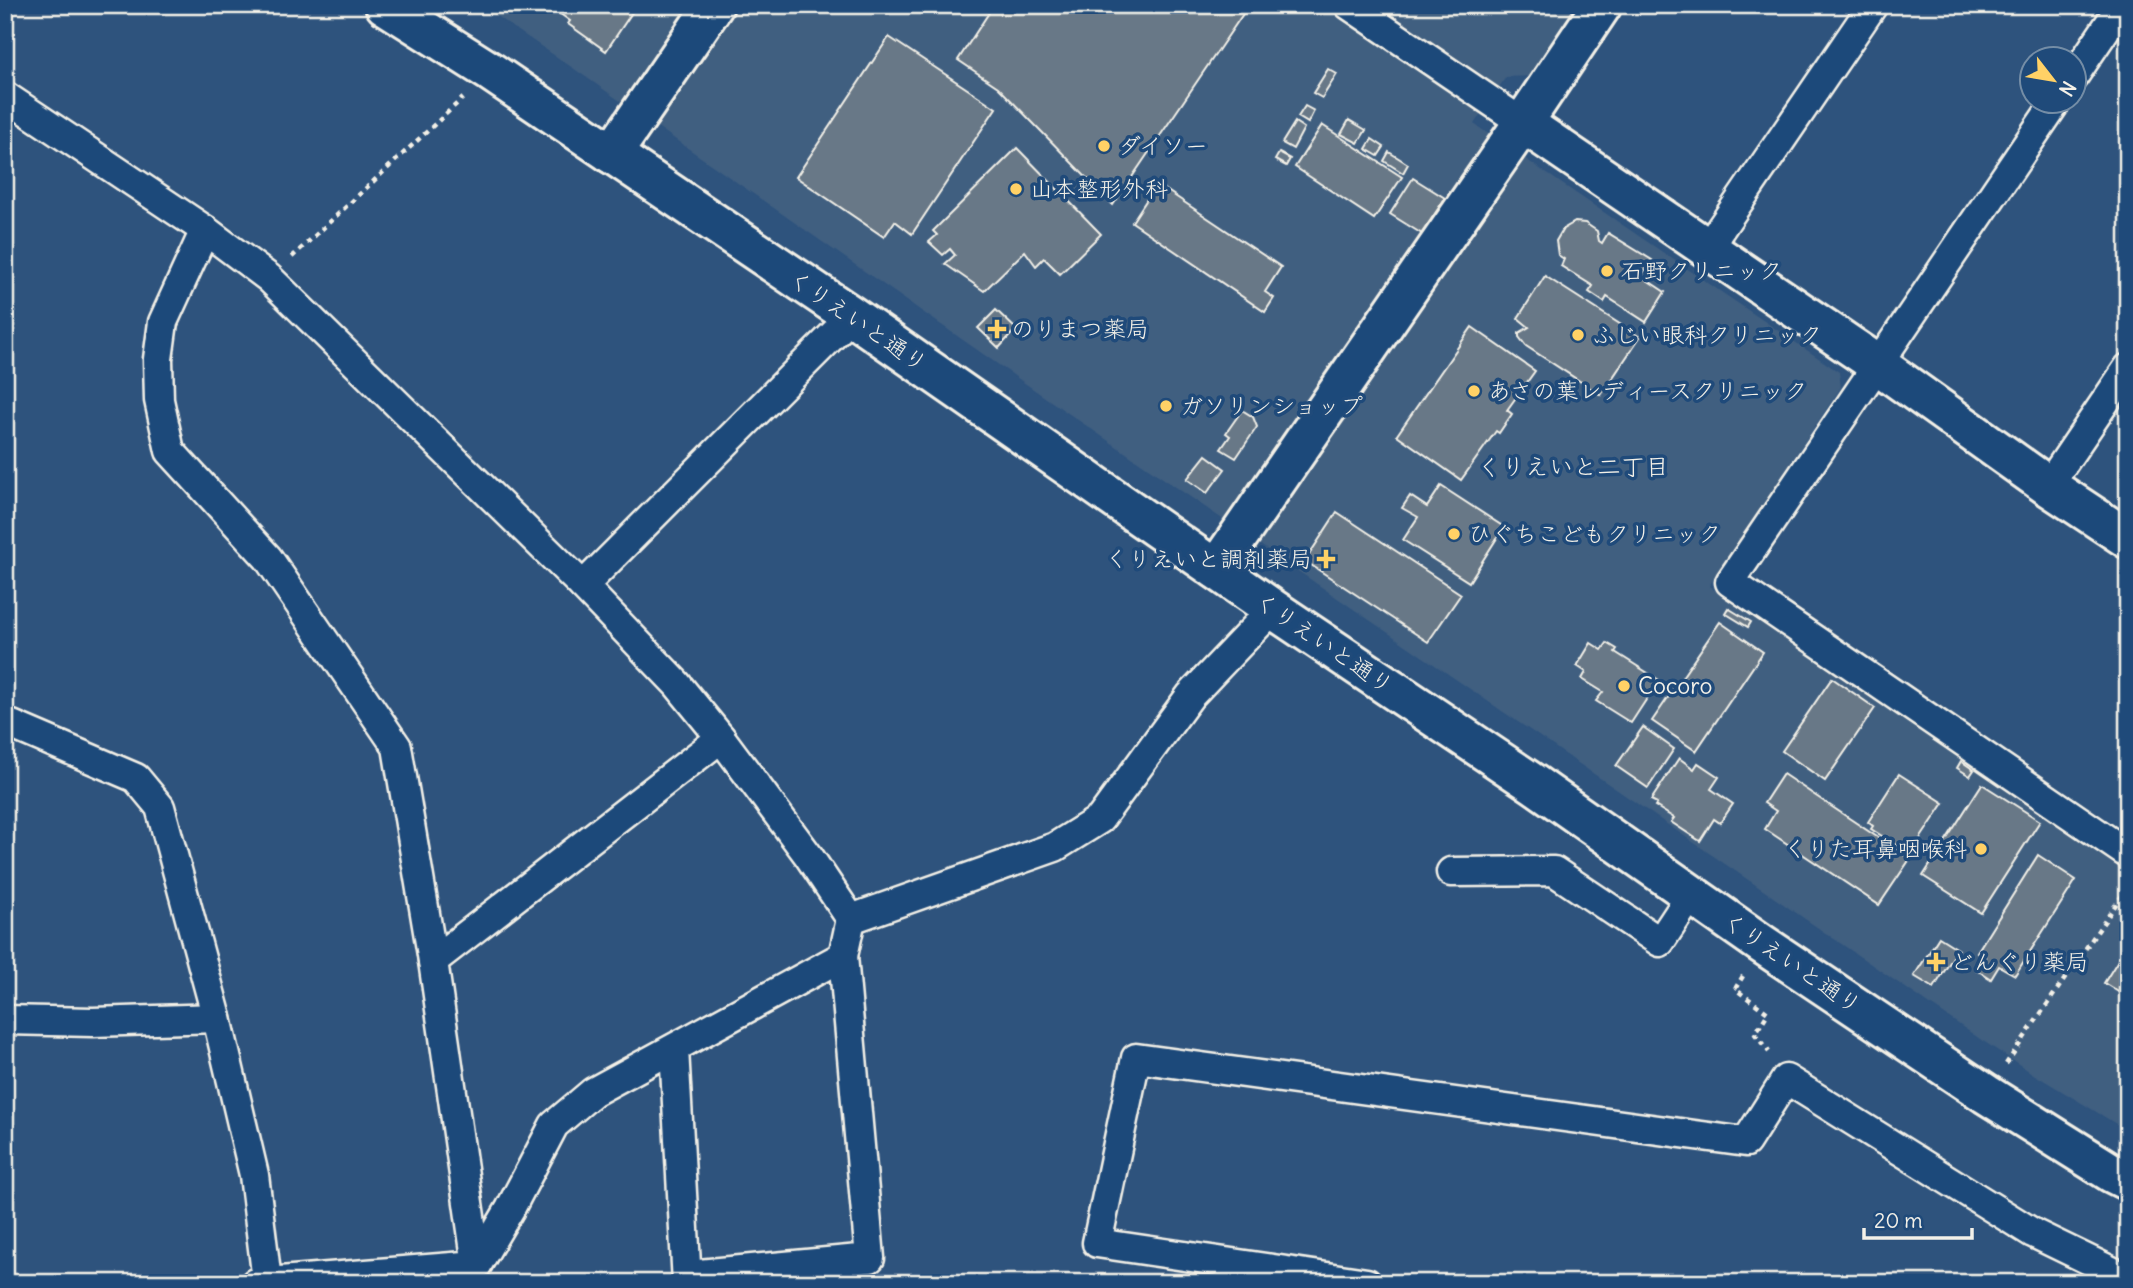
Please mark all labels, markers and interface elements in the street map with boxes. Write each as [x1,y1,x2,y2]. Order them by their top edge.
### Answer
north arrow [2018,46,2088,116]
text: N [2054,77,2081,101]
place label: ダイソー [1118,131,1208,160]
marker: ダイソー [1096,138,1112,154]
place label: 山本整形外科 [1030,174,1168,203]
marker: 山本整形外科 [1008,181,1024,197]
place label: 石野クリニック [1621,256,1782,285]
marker: 石野クリニック [1599,263,1615,279]
street label: くりえいと通り [783,264,933,378]
place label: のりまつ薬局 [1011,314,1149,343]
place label: ふじい眼科クリニック [1592,320,1822,349]
marker: のりまつ薬局 [989,321,1005,337]
marker: ふじい眼科クリニック [1570,327,1586,343]
place label: あさの葉レディースクリニック [1488,376,1807,405]
marker: あさの葉レディースクリニック [1466,383,1482,399]
place label: ガソリンショップ [1180,391,1363,420]
marker: ガソリンショップ [1158,398,1174,414]
district label: くりえいと二丁目 [1477,451,1669,481]
place label: ひぐちこどもクリニック [1468,519,1721,548]
marker: ひぐちこどもクリニック [1446,526,1462,542]
place label: くりえいと調剤薬局 [1105,544,1312,573]
marker: くりえいと調剤薬局 [1318,551,1334,567]
street label: くりえいと通り [1249,586,1399,700]
place label: Cocoro [1638,671,1712,700]
marker: Cocoro [1616,678,1632,694]
place label: くりた耳鼻咽喉科 [1783,834,1967,863]
marker: くりた耳鼻咽喉科 [1973,841,1989,857]
street label: くりえいと通り [1717,906,1867,1020]
place label: どんぐり薬局 [1950,947,2088,976]
marker: どんぐり薬局 [1928,954,1944,970]
scale bar [1864,1197,1972,1241]
text: 20 m [1874,1207,1923,1234]

